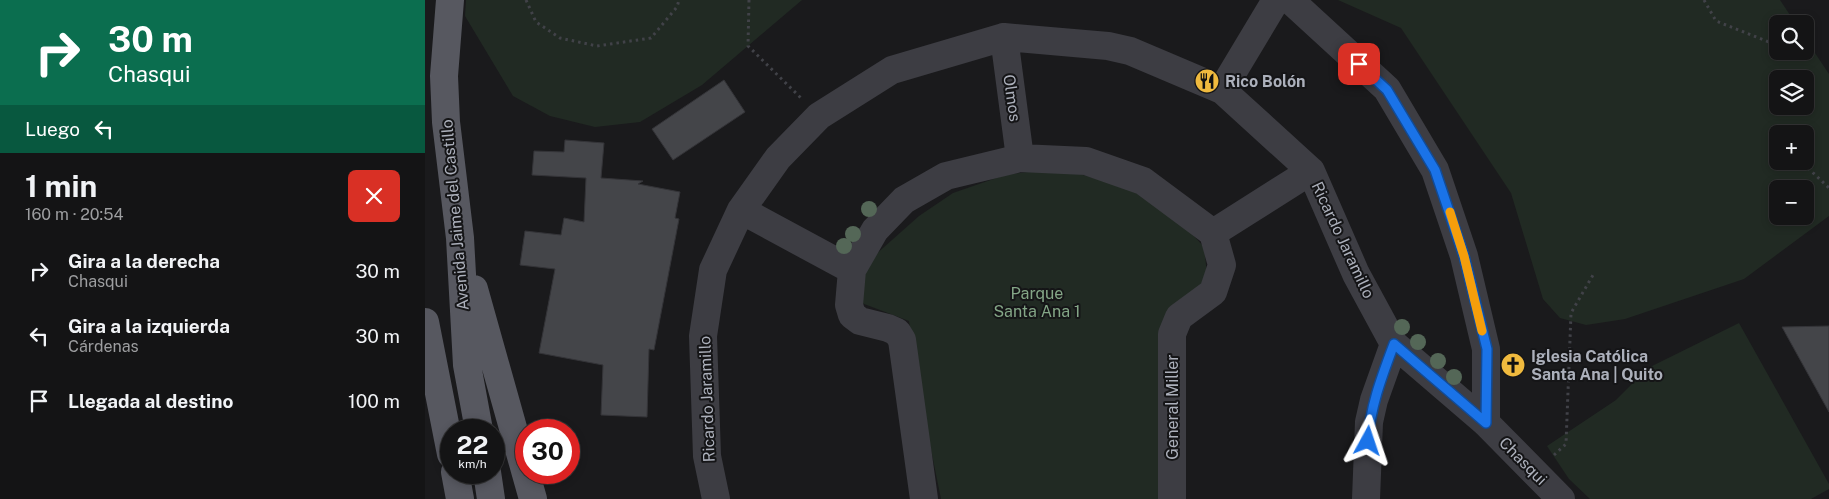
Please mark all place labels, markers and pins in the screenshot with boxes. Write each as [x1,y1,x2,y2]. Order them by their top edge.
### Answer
pin [1338,43,1380,85]
restaurant icon: Rico Bolón [1194,68,1220,94]
place label: Rico Bolón [1225,72,1306,91]
place label: Iglesia Católica Santa Ana | Quito [1531,347,1663,384]
church icon: Iglesia Católica Santa Ana | Quito [1500,352,1526,378]

